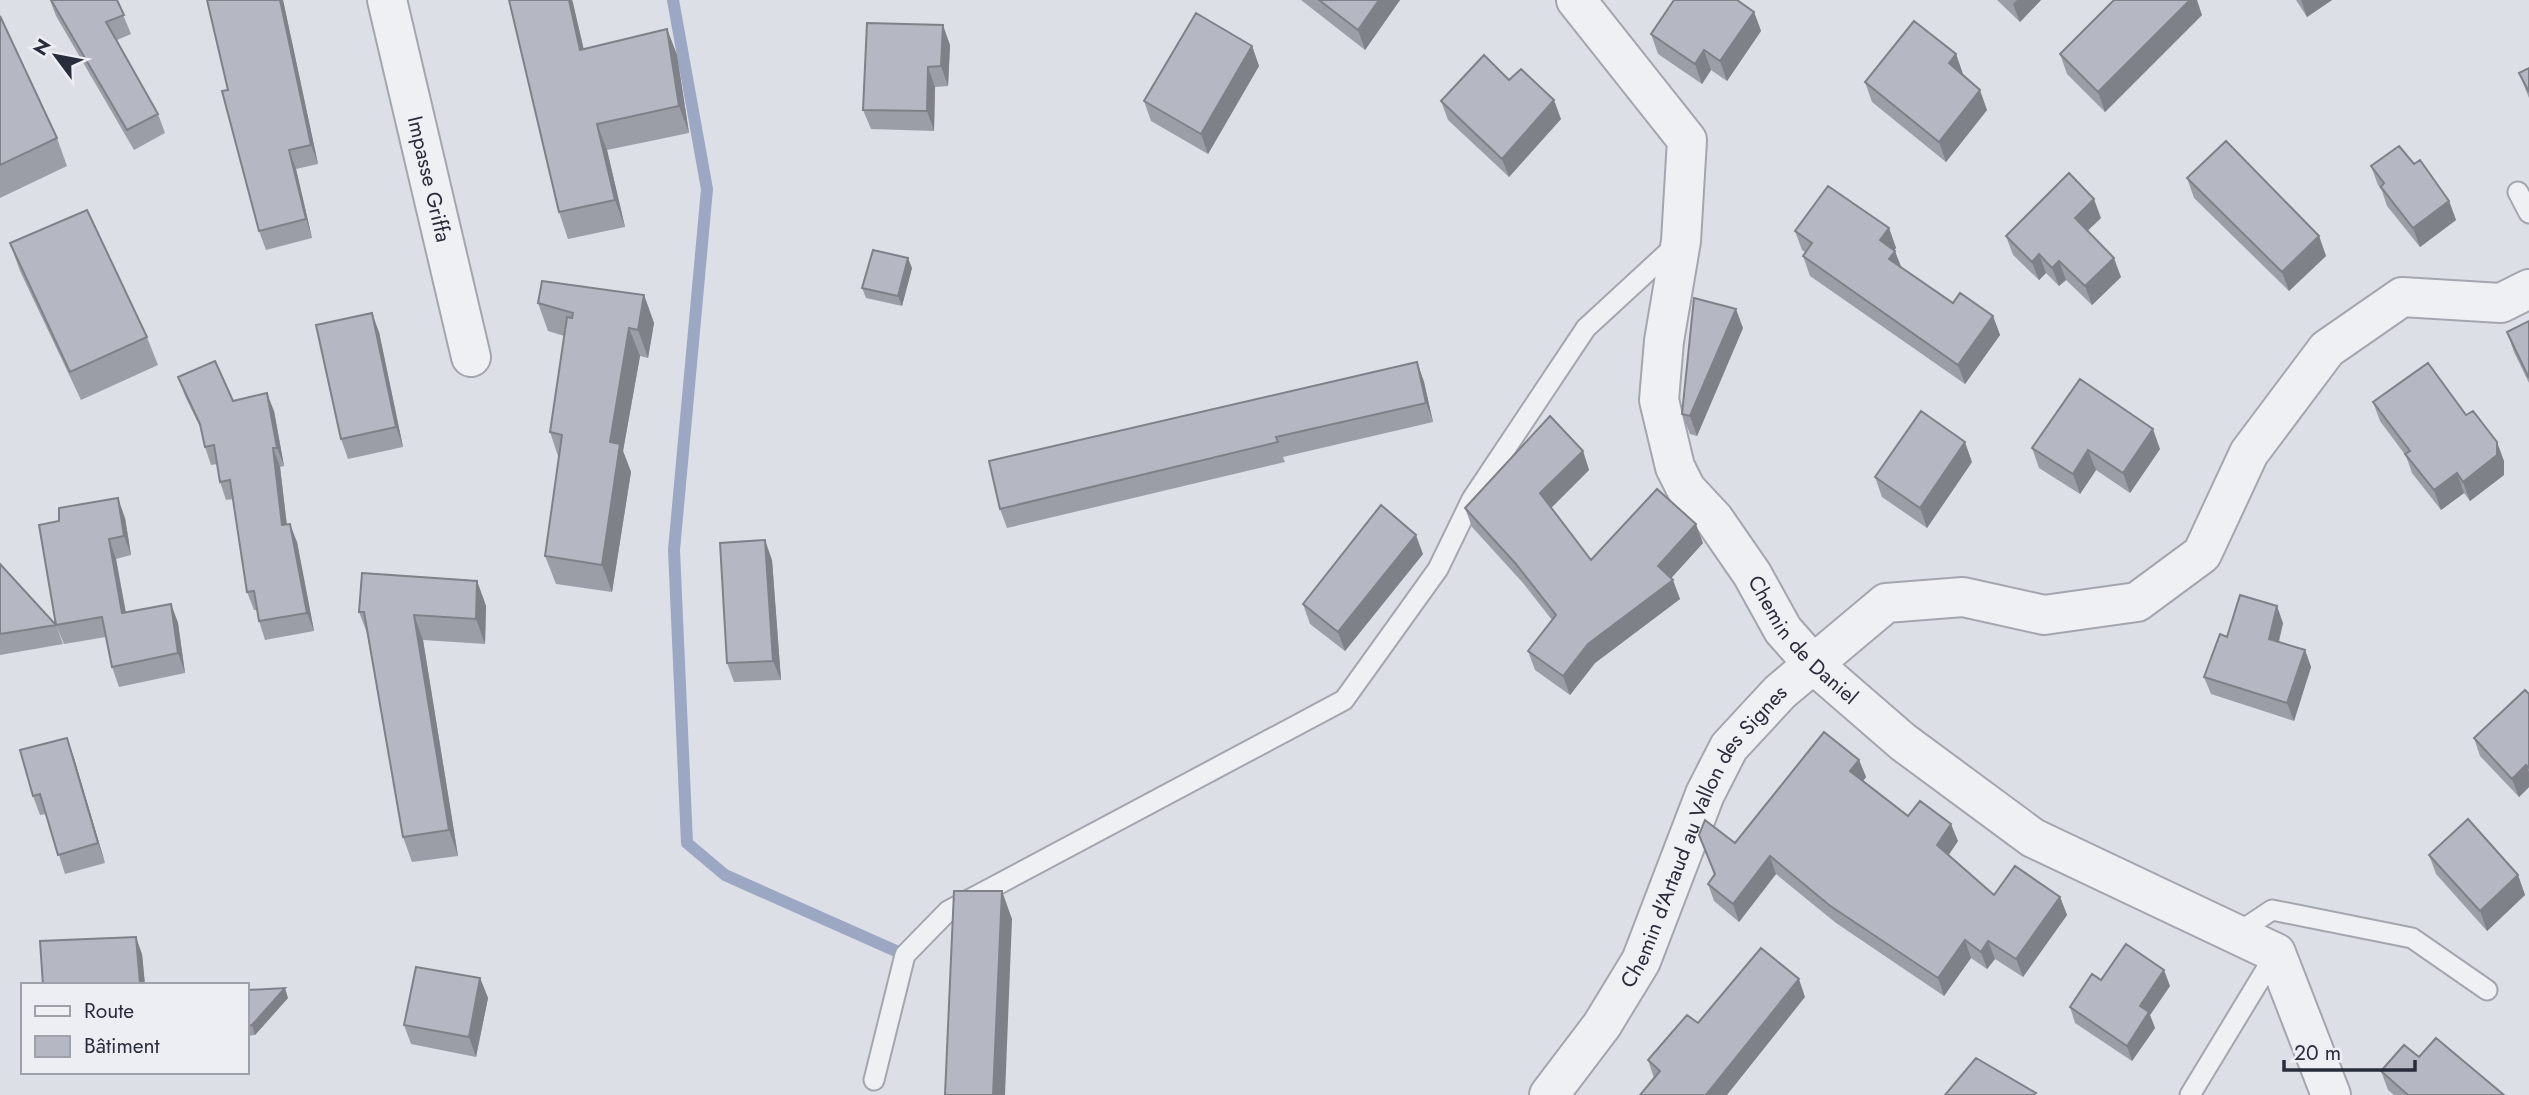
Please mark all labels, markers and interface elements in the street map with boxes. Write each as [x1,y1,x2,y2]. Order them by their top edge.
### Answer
north arrow [21,21,91,91]
text: N [27,34,57,61]
street label: Impasse Griffa [400,113,458,245]
street label: Chemin de Daniel [1741,570,1865,712]
street label: Chemin d'Artaud au Vallon des Signes [1613,677,1793,994]
legend [21,983,248,1074]
text: Route [84,996,134,1026]
scale bar [2284,1028,2415,1072]
text: Bâtiment [84,1031,160,1061]
text: 20 m [2294,1038,2341,1068]

